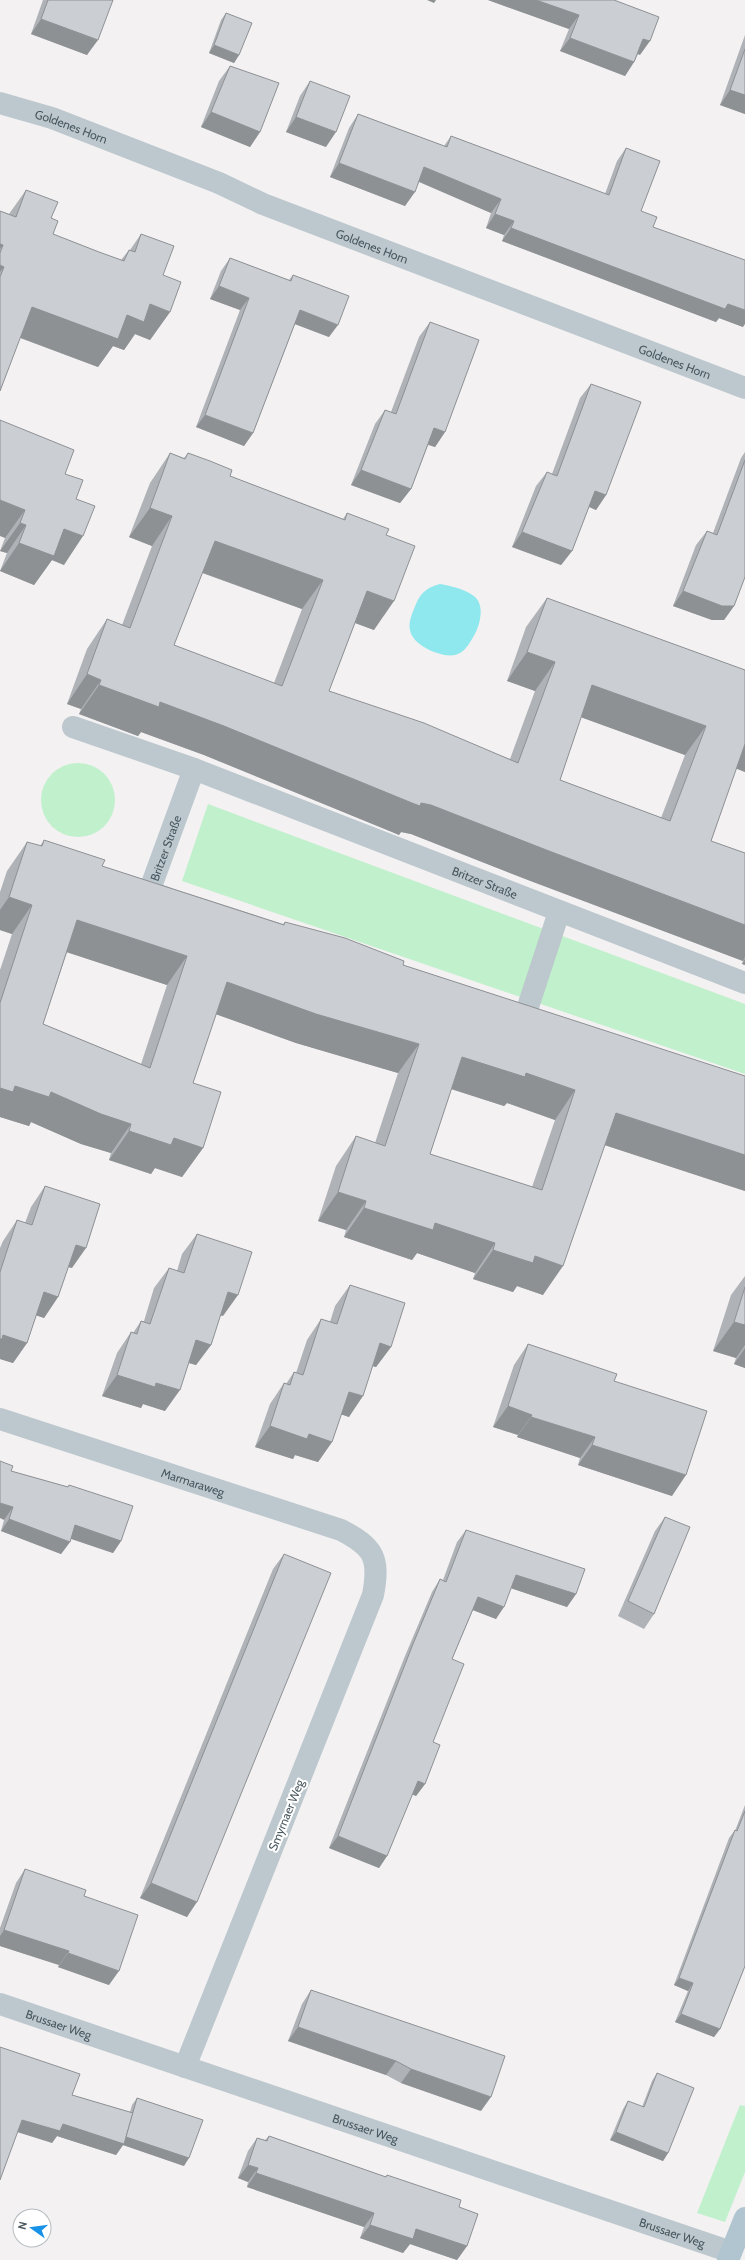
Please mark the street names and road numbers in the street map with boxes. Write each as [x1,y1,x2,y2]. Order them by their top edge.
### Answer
street label: Goldenes Horn [33,106,110,146]
street label: Goldenes Horn [334,225,411,266]
street label: Goldenes Horn [637,341,713,382]
street label: Britzer Straße [146,813,184,883]
street label: Britzer Straße [450,862,520,901]
street label: Marmaraweg [159,1465,228,1499]
street label: Smyrnaer Weg [265,1776,307,1853]
street label: Brussaer Weg [24,2006,95,2042]
street label: Brussaer Weg [331,2110,401,2146]
street label: Brussaer Weg [637,2214,708,2251]

